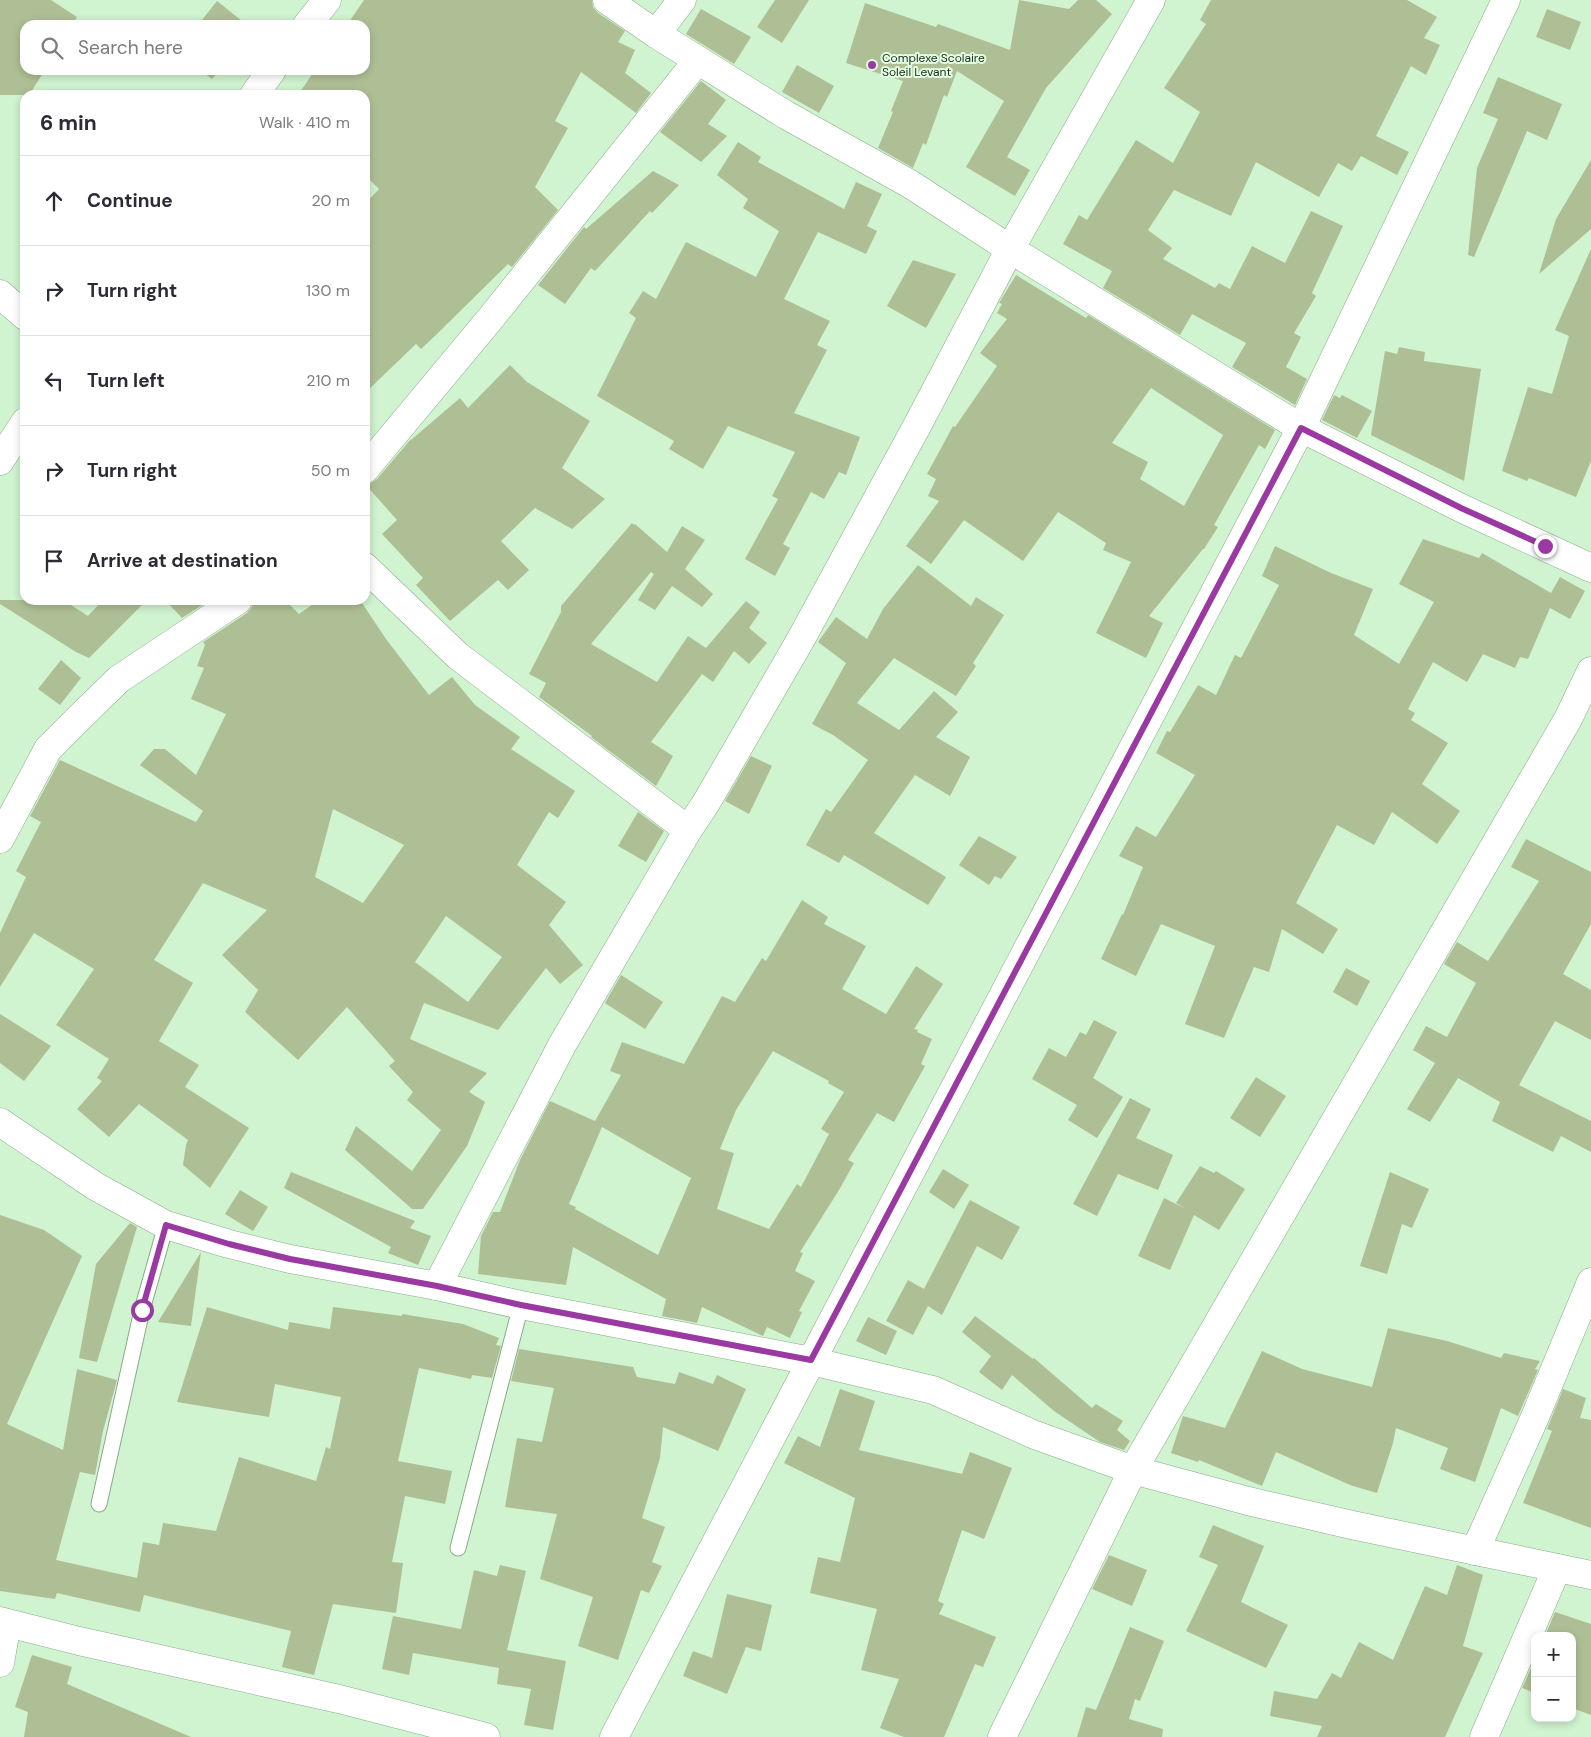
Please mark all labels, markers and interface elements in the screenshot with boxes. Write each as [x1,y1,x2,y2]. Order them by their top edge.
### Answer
search box [20,20,370,75]
icon: search [38,34,66,62]
text: Search here [78,35,183,60]
place label: Complexe Scolaire Soleil Levant [882,50,985,80]
marker: Complexe Scolaire Soleil Levant [866,59,878,71]
text: 6 min [40,109,97,137]
text: Walk · 410 m [259,112,350,133]
icon: ahead [40,187,68,215]
text: Continue [87,188,173,213]
text: 20 m [311,190,350,211]
icon: right [40,277,68,305]
text: Turn right [87,278,177,303]
text: 130 m [306,280,350,301]
icon: left [40,367,68,395]
text: Turn left [87,368,165,393]
text: 210 m [306,370,350,391]
icon: right [40,457,68,485]
text: Turn right [87,458,177,483]
text: 50 m [311,460,350,481]
route end [1534,535,1557,558]
icon: arrive [40,547,68,575]
text: Arrive at destination [87,548,278,573]
route start [131,1299,154,1322]
map controls [1531,1632,1576,1722]
button: + [1531,1632,1576,1677]
button: − [1531,1677,1576,1722]

